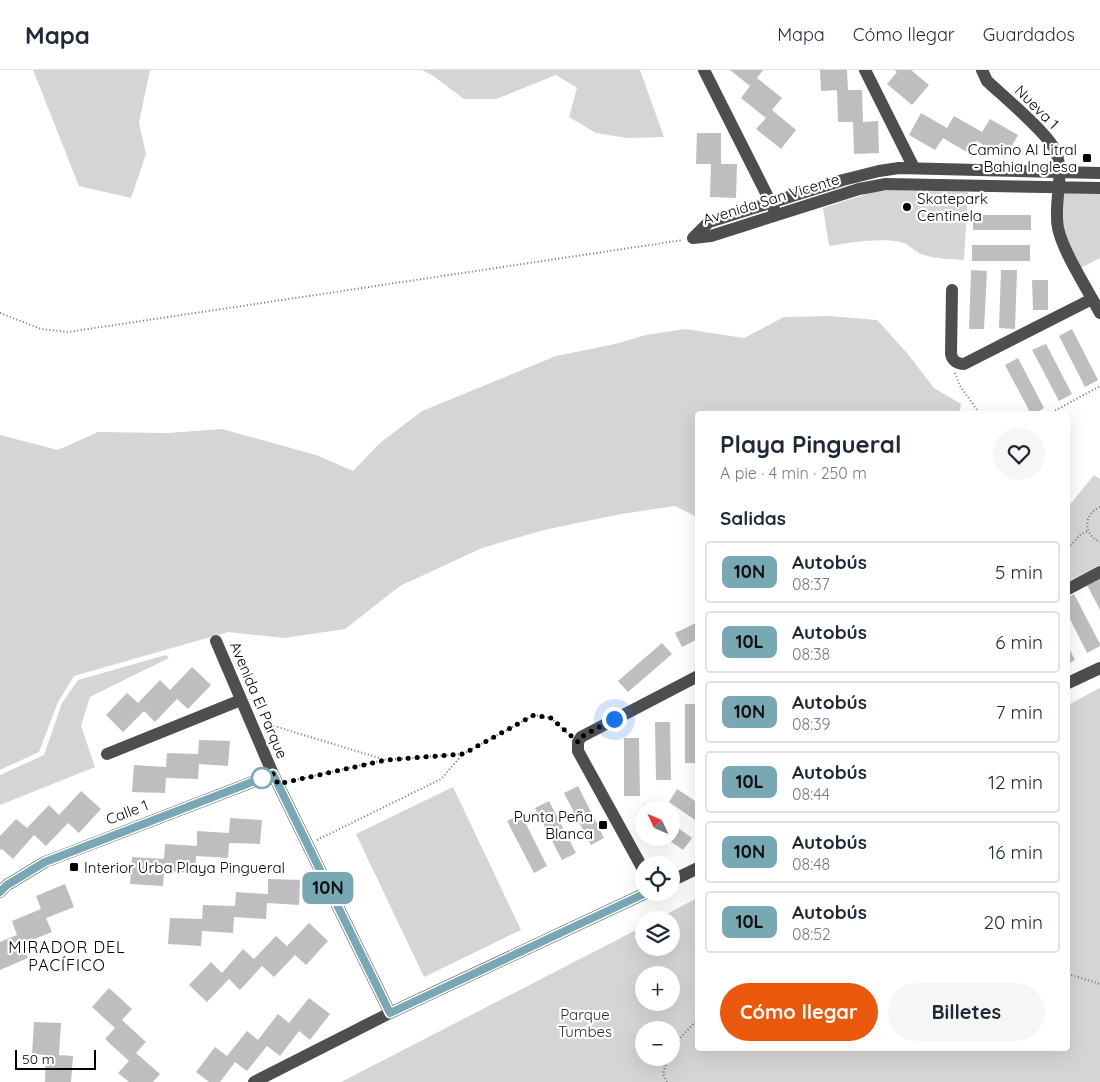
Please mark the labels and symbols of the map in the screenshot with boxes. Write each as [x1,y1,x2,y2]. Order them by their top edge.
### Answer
street label: Nueva 1 [1011,81,1063,133]
place label: Camino Al Litral - Bahia Inglesa [968,140,1077,176]
marker: Camino Al Litral - Bahia Inglesa [1081,152,1093,164]
street label: Avenida San Vicente [700,169,842,229]
place label: Skatepark Centinela [917,189,988,225]
marker: Skatepark Centinela [901,201,913,213]
street label: Avenida El Parque [226,639,292,761]
your location [602,707,627,732]
unlabelled marker [251,767,273,789]
street label: Calle 1 [103,795,151,829]
north arrow [635,801,680,846]
place label: Punta Peña Blanca [514,807,593,843]
marker: Punta Peña Blanca [597,819,609,831]
place label: Interior Urba Playa Pingueral [84,858,285,877]
marker: Interior Urba Playa Pingueral [68,861,80,873]
line badge: 10N [299,872,357,904]
district label: MIRADOR DEL PACÍFICO [8,937,126,975]
park label: Parque Tumbes [558,1005,612,1041]
scale bar [15,1047,96,1070]

